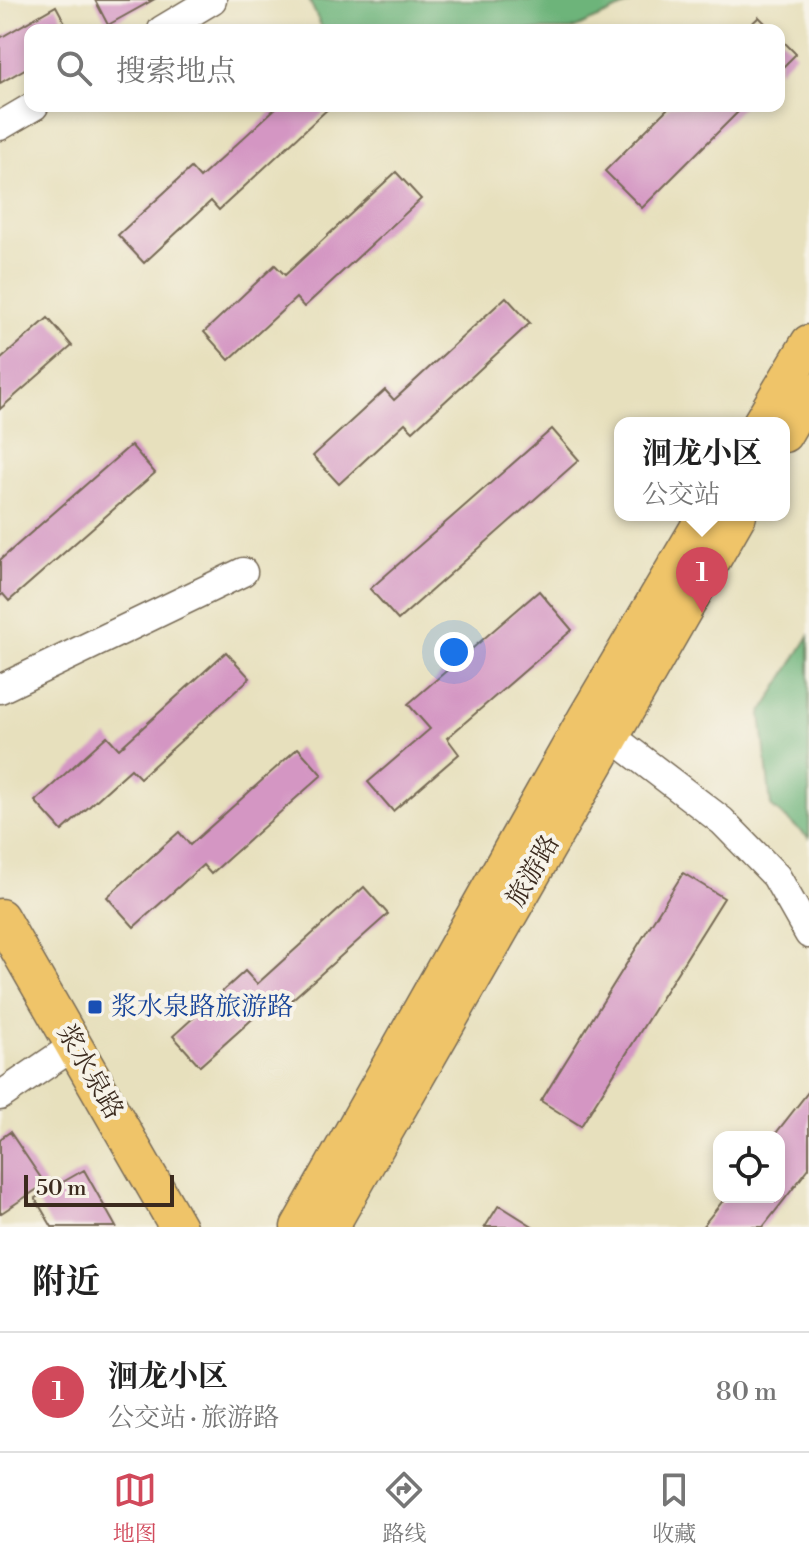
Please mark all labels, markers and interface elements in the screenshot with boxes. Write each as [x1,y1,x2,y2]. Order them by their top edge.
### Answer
search box [24,24,785,112]
icon: search [52,46,96,90]
text: 搜索地点 [116,53,236,91]
popup [614,417,790,521]
text: 洄龙小区 [642,435,762,473]
text: 公交站 [642,479,720,511]
pin: 1 [676,547,728,613]
your location [434,632,474,672]
street label: 旅游路 [500,829,566,913]
place label: 浆水泉路旅游路 [111,991,293,1023]
marker: 浆水泉路旅游路 [86,998,104,1016]
street label: 浆水泉路 [50,1019,130,1125]
map controls [713,1131,785,1203]
button: locate [713,1131,785,1203]
scale bar [24,1171,174,1207]
text: 50 m [36,1175,87,1202]
text: 附近 [32,1262,100,1304]
text: 洄龙小区 [108,1358,228,1396]
text: 1 [52,1376,64,1408]
text: 80 m [716,1376,777,1408]
text: 公交站 · 旅游路 [108,1402,279,1434]
tab: 地图 [113,1468,157,1548]
tab: 路线 [382,1468,426,1548]
tab: 收藏 [652,1468,696,1548]

